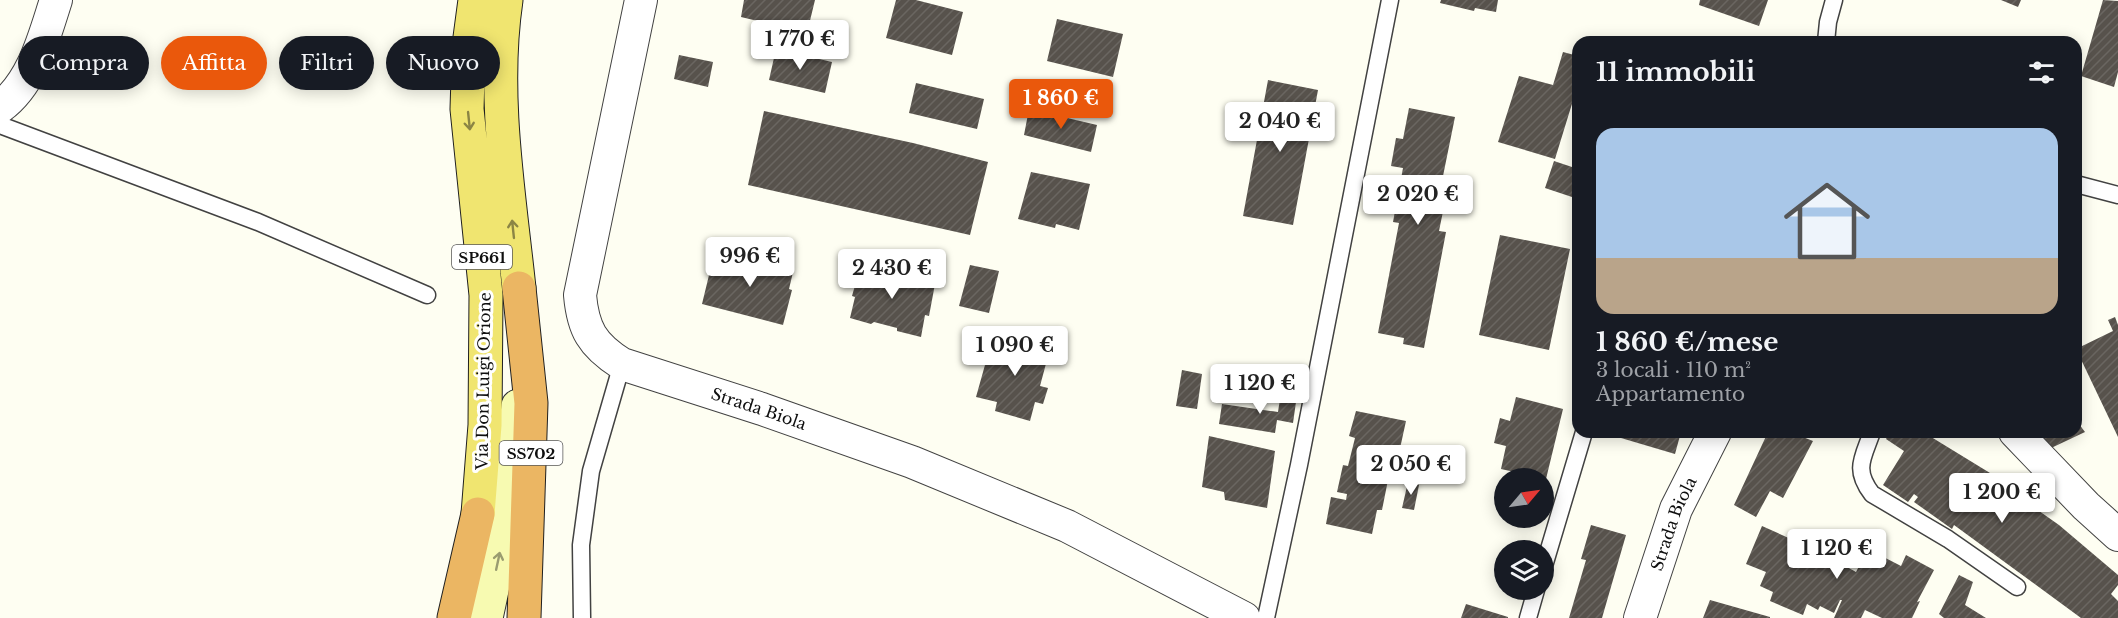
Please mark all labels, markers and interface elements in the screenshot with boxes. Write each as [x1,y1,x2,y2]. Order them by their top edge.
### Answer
pin: 1 770 € [745,20,855,71]
text: 1 770 € [765,27,835,51]
chip: Compra [18,36,149,90]
chip: Affitta [161,36,267,90]
chip: Filtri [279,36,374,90]
chip: Nuovo [386,36,500,90]
text: 11 immobili [1596,56,1755,88]
icon: filters [2025,56,2058,89]
pin: 1 860 € [1006,79,1116,130]
text: 1 860 € [1023,86,1099,110]
pin: 2 040 € [1225,102,1335,153]
text: 2 040 € [1239,109,1321,133]
one-way arrow [464,111,475,131]
icon: home [1773,167,1881,275]
pin: 2 020 € [1363,175,1473,226]
text: 2 020 € [1377,182,1459,206]
one-way arrow [507,220,518,240]
pin: 996 € [708,237,792,288]
text: 996 € [720,244,781,268]
road number: SP661 [452,245,512,269]
pin: 2 430 € [837,249,947,300]
text: 2 430 € [852,256,932,280]
street label: Via Don Luigi Orione [471,292,495,471]
pin: 1 090 € [960,326,1070,377]
text: 1 860 €/mese [1596,326,1778,358]
text: 1 090 € [976,333,1054,357]
text: 3 locali · 110 m² [1596,358,1751,382]
pin: 1 120 € [1205,364,1315,415]
text: 1 120 € [1224,371,1296,395]
text: Appartamento [1596,382,1745,406]
street label: Strada Biola [709,383,809,434]
road number: SS702 [500,441,562,465]
pin: 2 050 € [1356,445,1466,496]
text: 2 050 € [1371,452,1452,476]
north arrow [1494,468,1554,528]
map controls [1494,468,1554,600]
street label: Strada Biola [1646,473,1701,573]
pin: 1 200 € [1947,473,2057,524]
text: 1 200 € [1963,480,2041,504]
pin: 1 120 € [1782,529,1892,580]
text: 1 120 € [1801,536,1873,560]
button: layers [1494,540,1554,600]
one-way arrow [493,552,504,571]

